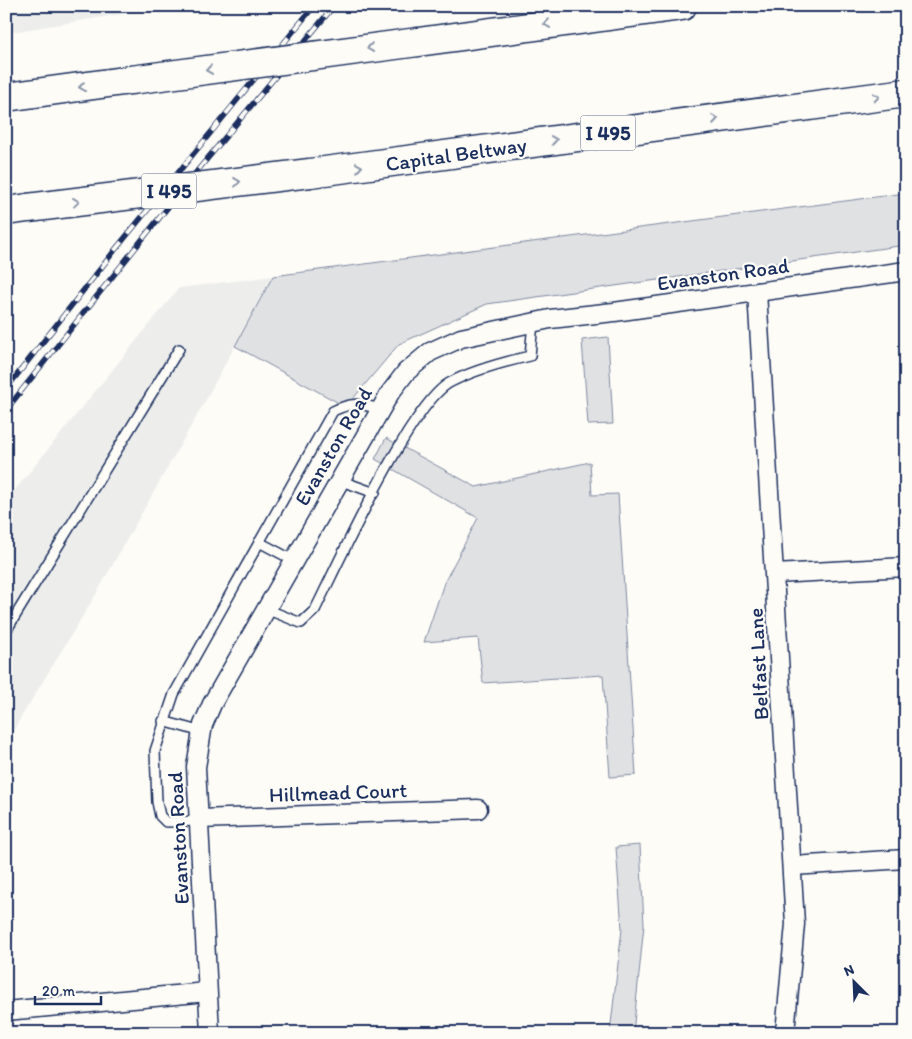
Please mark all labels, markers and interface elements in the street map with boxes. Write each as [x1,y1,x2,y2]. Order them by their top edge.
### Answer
one-way arrow [543,19,551,29]
one-way arrow [365,42,373,53]
one-way arrow [204,64,212,75]
one-way arrow [78,81,87,91]
one-way arrow [873,92,881,103]
one-way arrow [712,114,720,125]
road number: I 495 [580,116,636,150]
street label: Capital Beltway [384,132,528,176]
one-way arrow [550,136,559,146]
one-way arrow [354,162,363,172]
road number: I 495 [142,174,196,208]
one-way arrow [234,177,242,188]
one-way arrow [73,197,81,208]
street label: Evanston Road [656,252,791,296]
street label: Evanston Road [289,382,377,510]
street label: Belfast Lane [743,607,773,721]
street label: Evanston Road [162,770,194,905]
street label: Hillmead Court [269,777,408,807]
north arrow [830,956,880,1006]
text: N [841,961,857,980]
scale bar [35,974,101,1006]
text: 20 m [42,982,76,1000]

